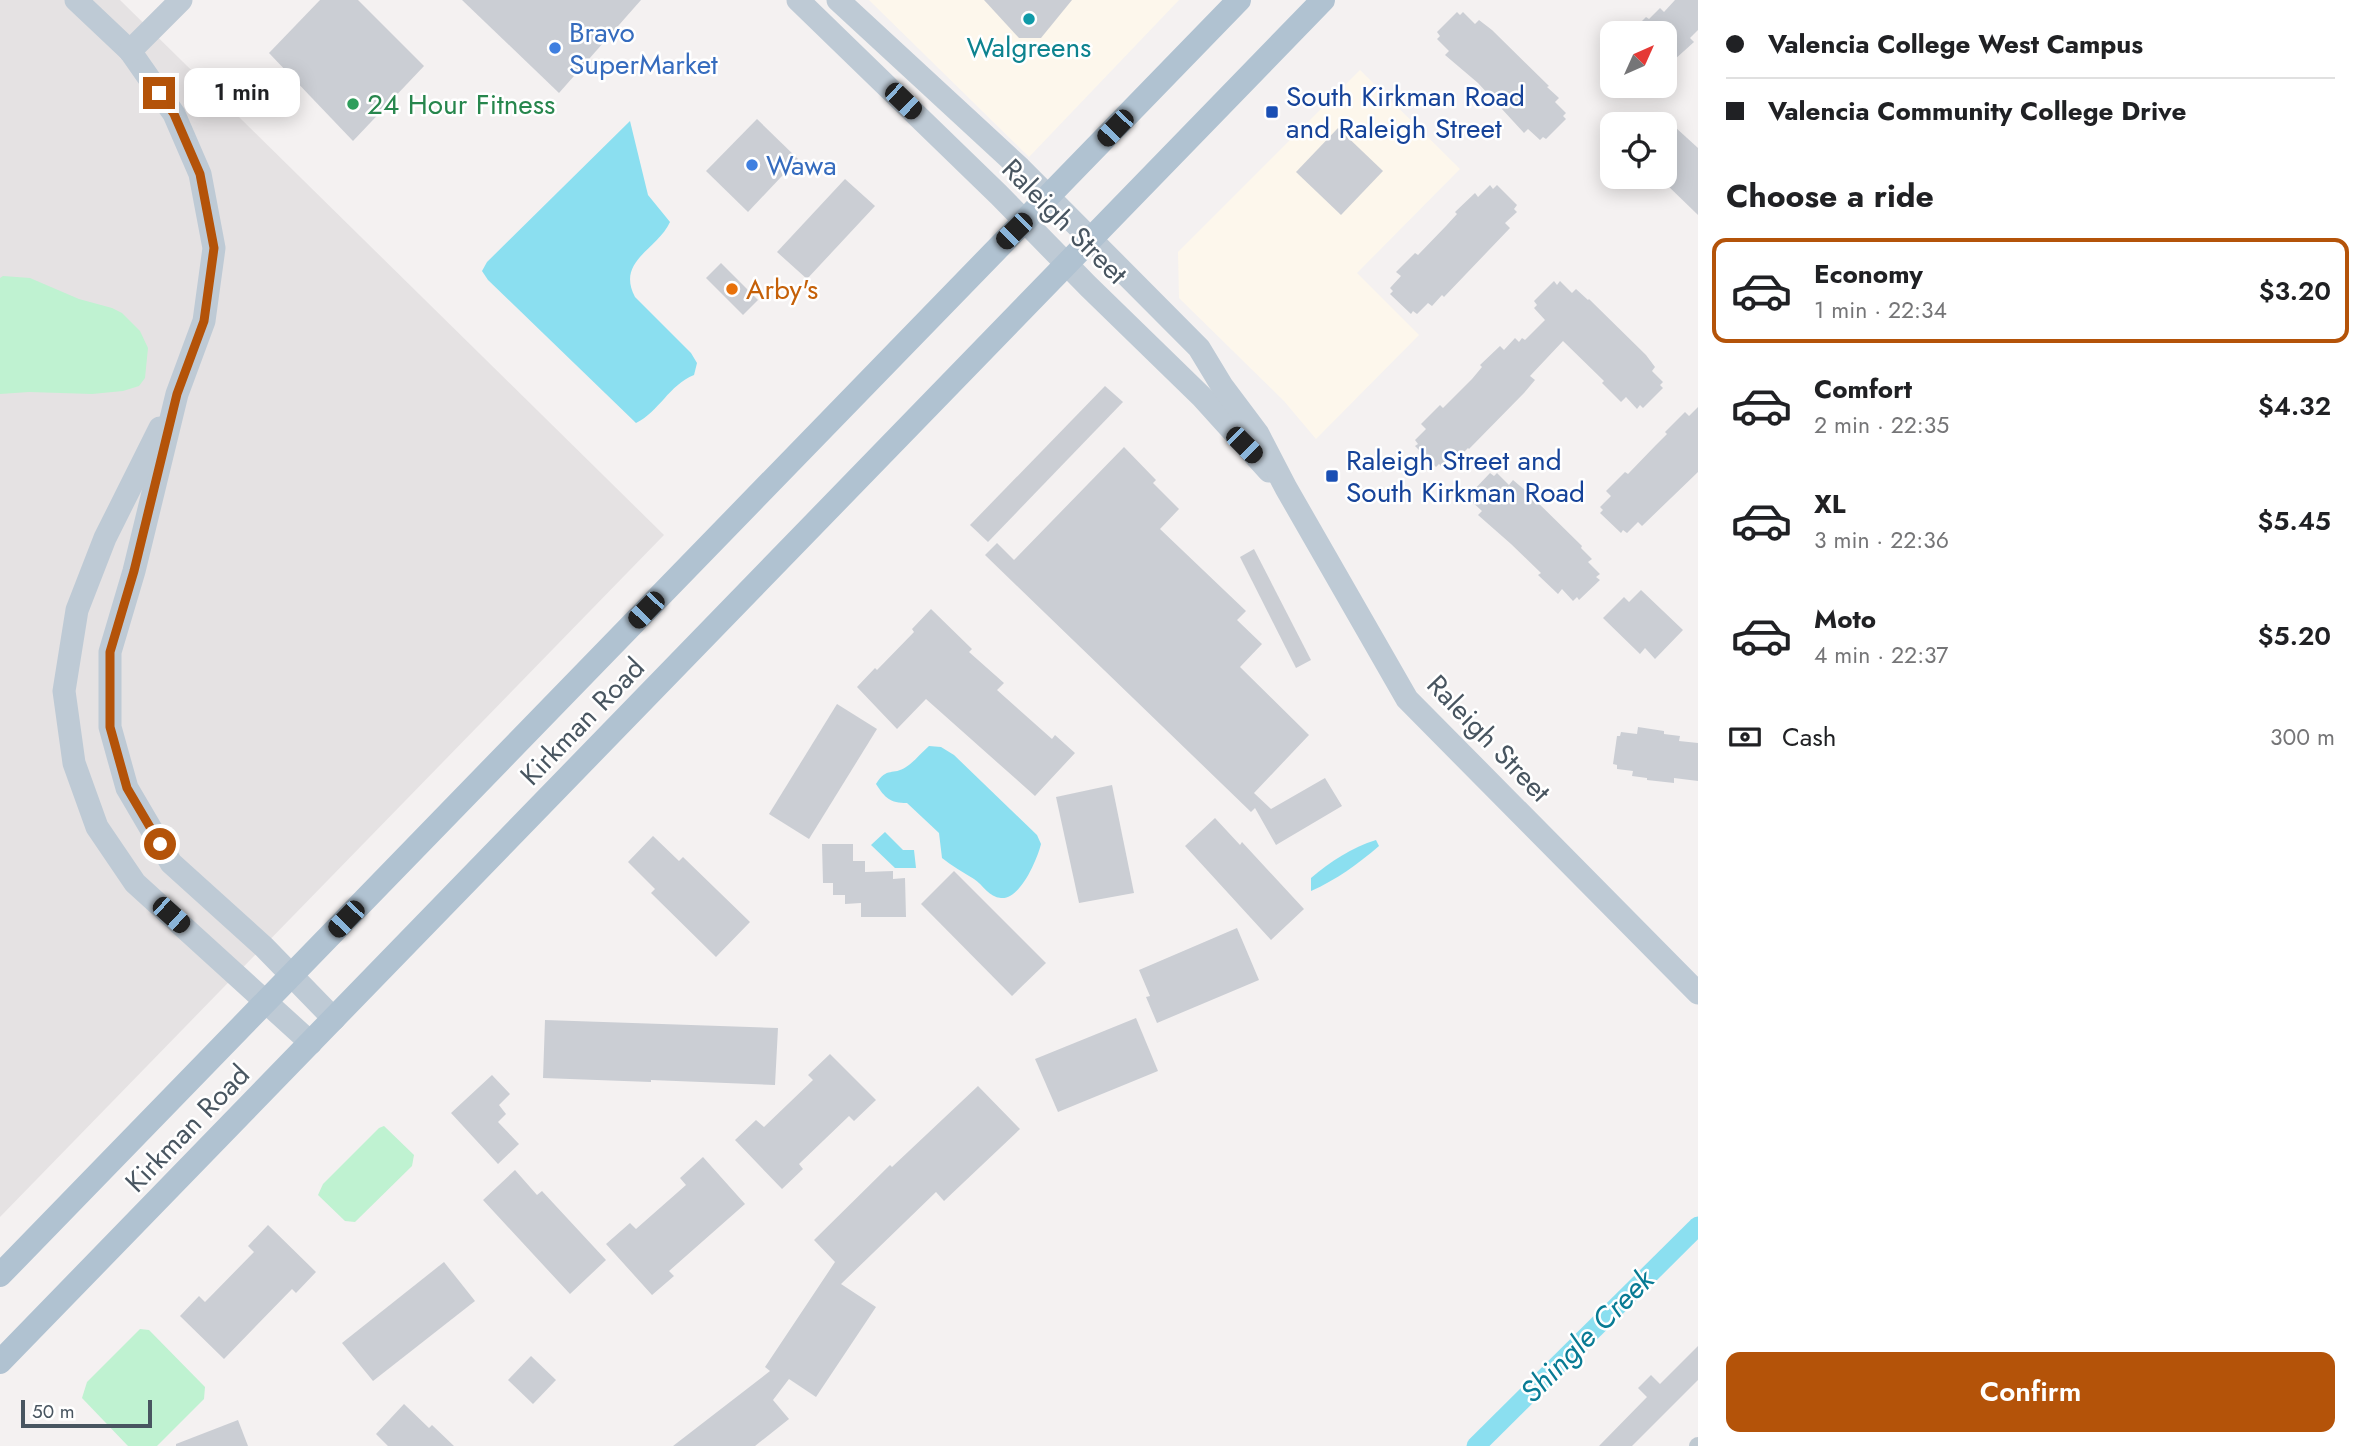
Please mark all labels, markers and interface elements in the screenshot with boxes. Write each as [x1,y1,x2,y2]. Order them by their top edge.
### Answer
marker: Walgreens [1021,11,1037,27]
place label: Bravo SuperMarket [569,12,718,85]
north arrow [1600,21,1676,98]
map controls [1600,21,1677,189]
text: Valencia College West Campus [1768,25,2143,63]
place label: Walgreens [967,27,1091,68]
marker: Bravo SuperMarket [547,40,563,56]
callout: 1 min [184,68,299,118]
text: 1 min [214,75,270,109]
place label: South Kirkman Road and Raleigh Street [1286,76,1525,149]
route end [143,77,175,109]
car [881,79,926,123]
place label: 24 Hour Fitness [367,84,555,125]
text: Valencia Community College Drive [1768,92,2186,130]
marker: 24 Hour Fitness [345,96,361,112]
marker: South Kirkman Road and Raleigh Street [1264,104,1280,120]
car [1093,106,1138,150]
button: locate [1600,112,1677,189]
place label: Wawa [766,145,837,186]
street label: Raleigh Street [992,149,1137,294]
marker: Wawa [744,157,760,173]
text: Choose a ride [1726,173,1934,219]
car [992,209,1037,253]
text: Economy [1814,255,1923,293]
icon: car [1730,259,1793,322]
place label: Arby's [746,269,818,310]
text: $3.20 [2259,272,2331,310]
marker: Arby's [724,281,740,297]
text: 1 min · 22:34 [1814,293,1947,327]
text: Comfort [1814,370,1912,408]
icon: car [1730,374,1793,437]
text: $4.32 [2258,387,2331,425]
text: 2 min · 22:35 [1814,408,1949,442]
car [1222,423,1267,467]
place label: Raleigh Street and South Kirkman Road [1346,440,1585,513]
marker: Raleigh Street and South Kirkman Road [1324,468,1340,484]
text: XL [1814,485,1846,523]
icon: car [1730,489,1793,552]
text: $5.45 [2258,502,2331,540]
text: 3 min · 22:36 [1814,523,1949,557]
car [624,588,669,632]
text: Moto [1814,600,1876,638]
icon: car [1730,604,1793,667]
text: $5.20 [2258,617,2331,655]
text: 4 min · 22:37 [1814,638,1948,672]
street label: Kirkman Road [511,648,654,795]
street label: Raleigh Street [1417,665,1560,811]
icon: cash [1726,718,1764,756]
text: Cash [1782,718,1836,756]
text: 300 m [2270,720,2335,754]
route start [144,828,176,860]
car [149,893,194,937]
car [324,897,369,941]
street label: Kirkman Road [116,1055,259,1202]
water label: Shingle Creek [1510,1258,1664,1412]
button: Confirm [1726,1352,2335,1432]
scale bar [21,1397,152,1429]
text: 50 m [32,1398,75,1425]

